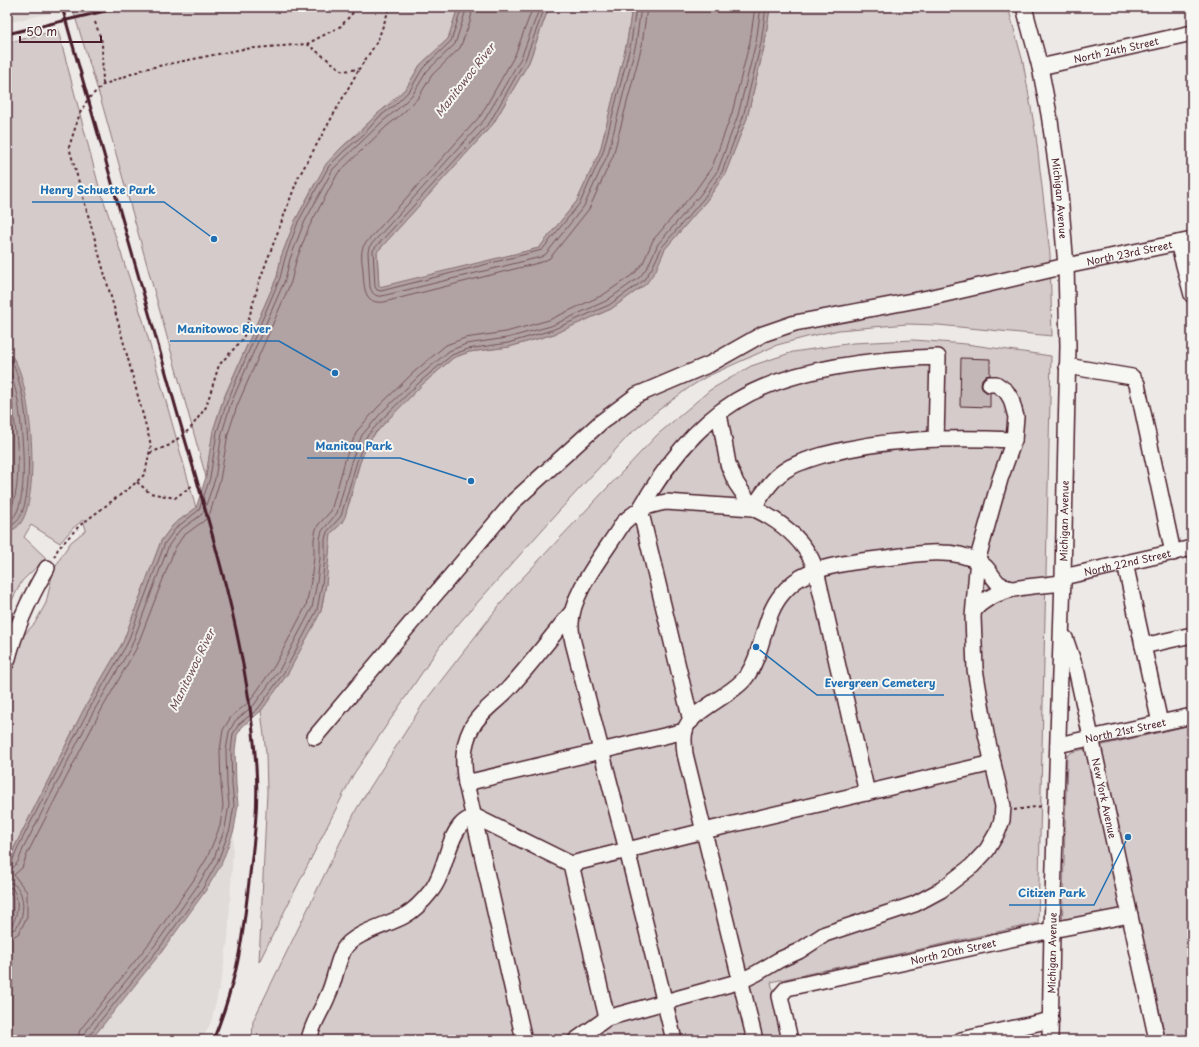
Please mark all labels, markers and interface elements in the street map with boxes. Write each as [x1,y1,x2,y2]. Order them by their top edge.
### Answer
scale bar [20,18,101,44]
text: 50 m [26,22,57,40]
street label: North 24th Street [1072,33,1160,66]
water label: Manitowoc River [430,38,500,120]
street label: Michigan Avenue [1048,157,1072,239]
callout: Henry Schuette Park [32,179,164,202]
text: Henry Schuette Park [40,181,156,198]
street label: North 23rd Street [1085,236,1174,269]
callout: Manitowoc River [170,318,279,341]
text: Manitowoc River [177,320,271,337]
callout: Manitou Park [307,435,400,458]
text: Manitou Park [316,437,393,454]
street label: Michigan Avenue [1055,480,1072,562]
street label: North 22nd Street [1082,545,1172,579]
water label: Manitowoc River [164,624,220,714]
callout: Evergreen Cemetery [817,672,944,695]
text: Evergreen Cemetery [825,674,935,691]
street label: North 21st Street [1083,714,1167,746]
street label: New York Avenue [1089,756,1121,840]
callout: Citizen Park [1009,882,1094,905]
text: Citizen Park [1018,884,1087,901]
street label: Michigan Avenue [1043,912,1060,994]
street label: North 20th Street [909,934,998,968]

